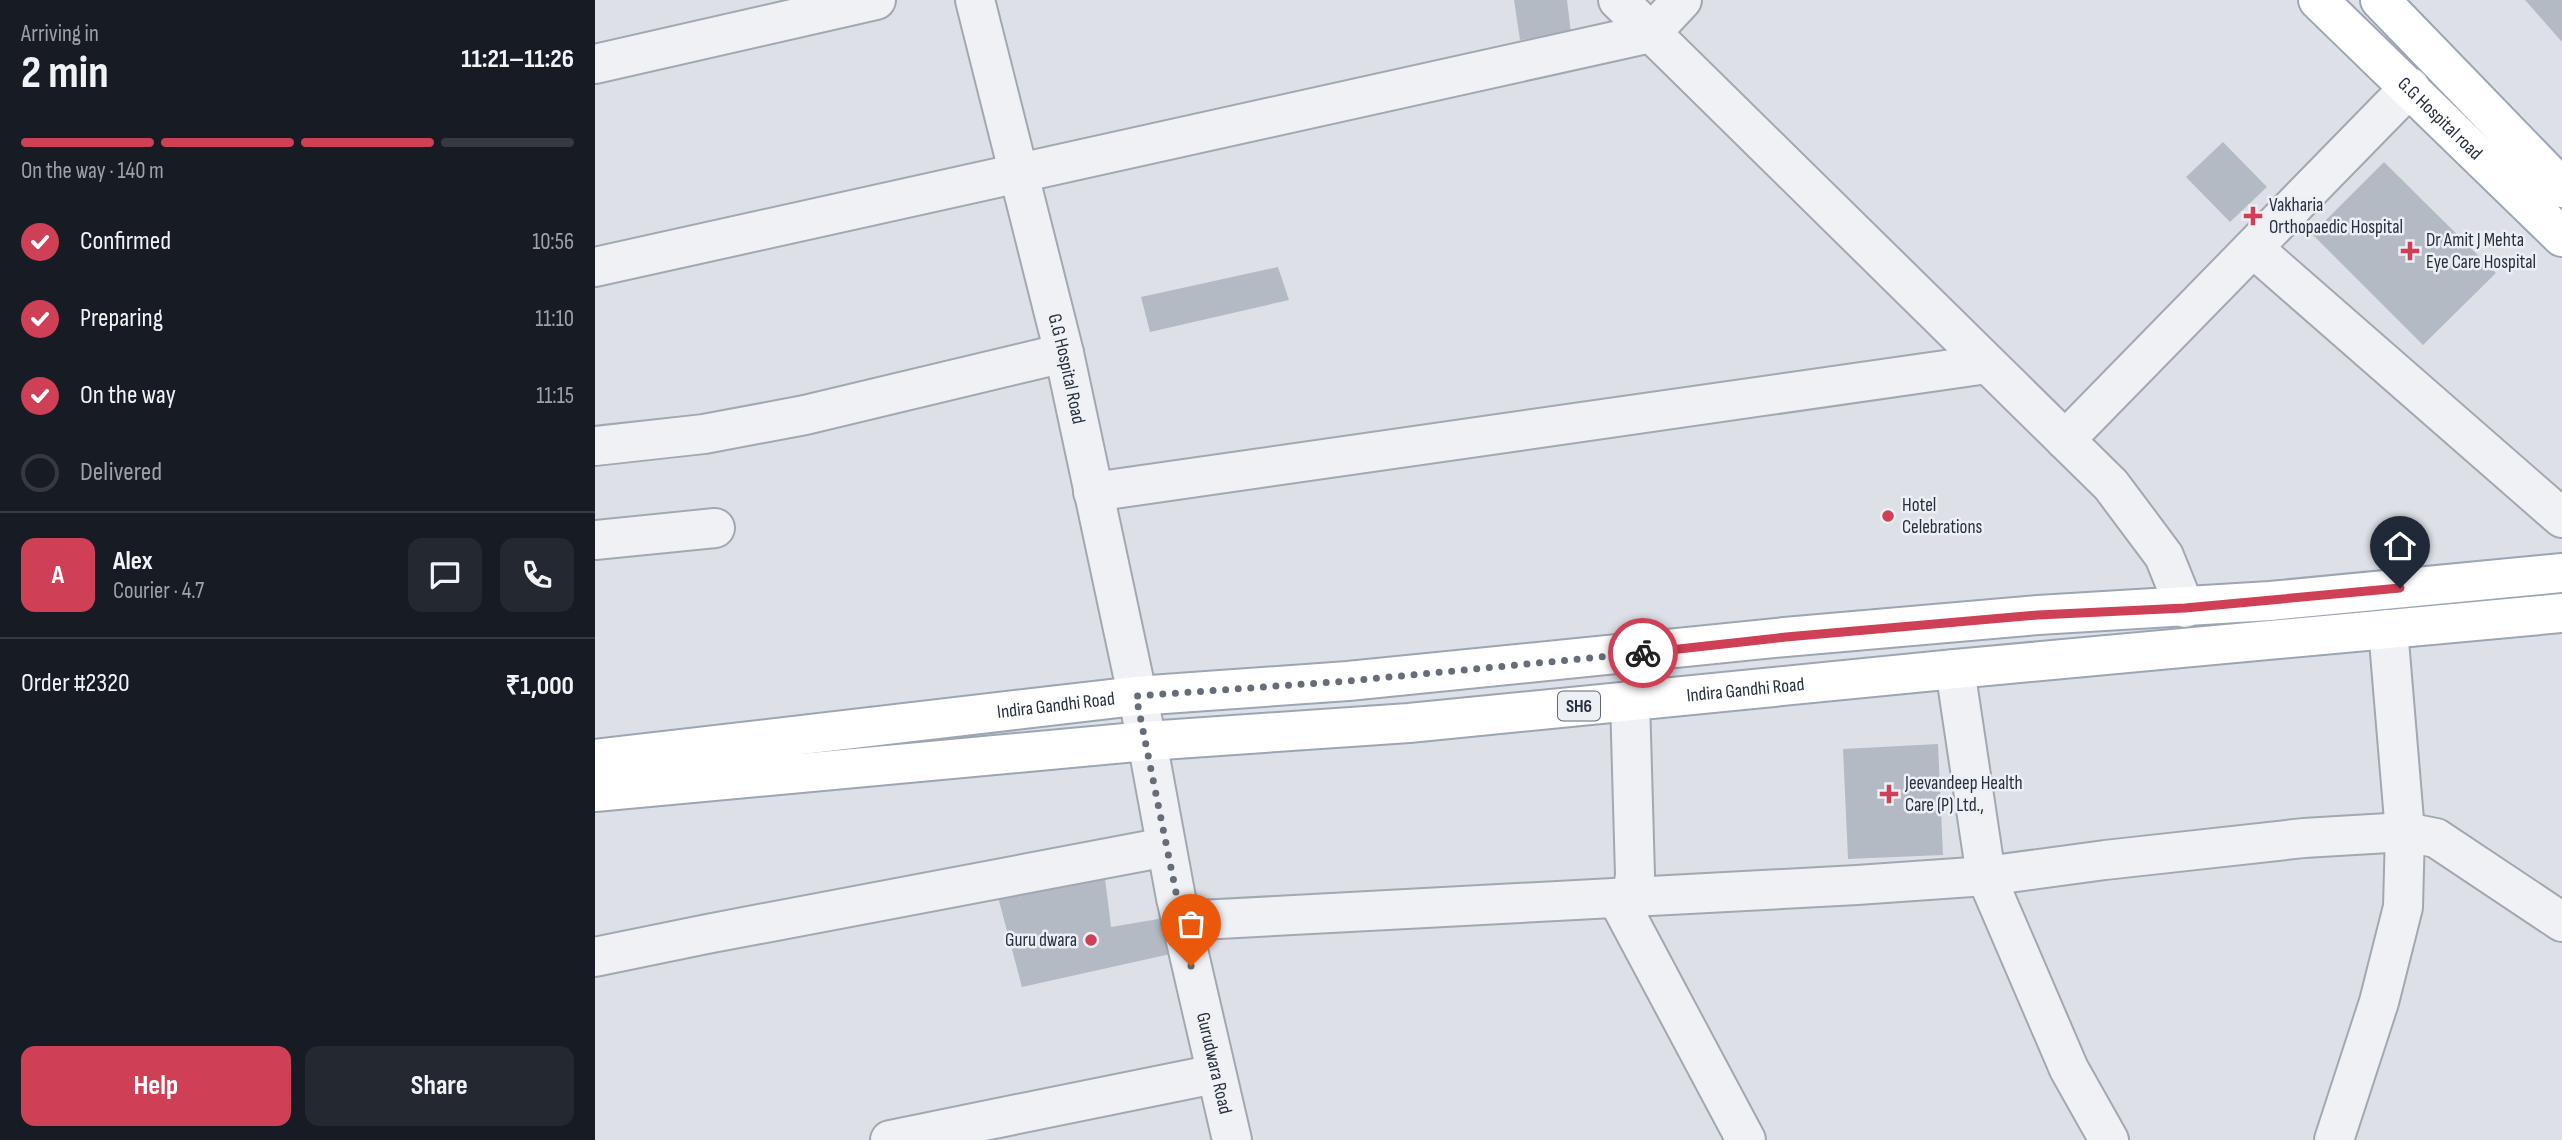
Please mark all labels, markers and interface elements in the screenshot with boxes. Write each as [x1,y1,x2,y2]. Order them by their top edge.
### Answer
text: Arriving in [21,20,99,48]
text: 11:21–11:26 [461,44,574,75]
text: 2 min [21,46,109,101]
street label: G.G Hospital road [2393,72,2487,165]
text: On the way · 140 m [21,157,164,185]
place label: Vakharia Orthopaedic Hospital [2269,194,2403,239]
marker: Vakharia Orthopaedic Hospital [2243,206,2263,226]
icon: check [21,223,59,261]
text: Confirmed [80,226,171,257]
text: 10:56 [532,228,574,256]
place label: Dr Amit J Mehta Eye Care Hospital [2426,229,2536,274]
marker: Dr Amit J Mehta Eye Care Hospital [2400,241,2420,261]
icon: check [21,300,59,338]
text: Preparing [80,303,163,334]
text: 11:10 [535,305,574,333]
street label: G.G Hospital Road [1043,311,1090,426]
icon: check [21,377,59,415]
text: On the way [80,380,176,411]
text: 11:15 [536,382,574,410]
text: Delivered [80,457,162,488]
place label: Hotel Celebrations [1902,494,1983,539]
marker: Hotel Celebrations [1880,508,1896,524]
pin [2370,516,2430,588]
icon: home [2381,527,2419,565]
button: chat [408,538,482,612]
button: phone [500,538,574,612]
text: Alex [113,546,153,577]
text: A [52,560,64,591]
text: Courier · 4.7 [113,577,204,605]
courier [1608,618,1678,688]
icon: bike [1624,634,1662,672]
text: Order #2320 [21,668,130,699]
text: ₹1,000 [505,671,574,702]
street label: Indira Gandhi Road [1685,672,1805,707]
street label: Indira Gandhi Road [996,687,1116,724]
road number: SH6 [1558,692,1600,720]
place label: Jeevandeep Health Care (P) Ltd., [1904,772,2023,817]
marker: Jeevandeep Health Care (P) Ltd., [1879,784,1899,804]
pin [1161,894,1221,966]
icon: bag [1172,905,1210,943]
place label: Guru dwara [1005,929,1077,952]
marker: Guru dwara [1083,932,1099,948]
street label: Gurudwara Road [1191,1010,1237,1116]
button: Help [21,1046,291,1126]
button: Share [305,1046,574,1126]

